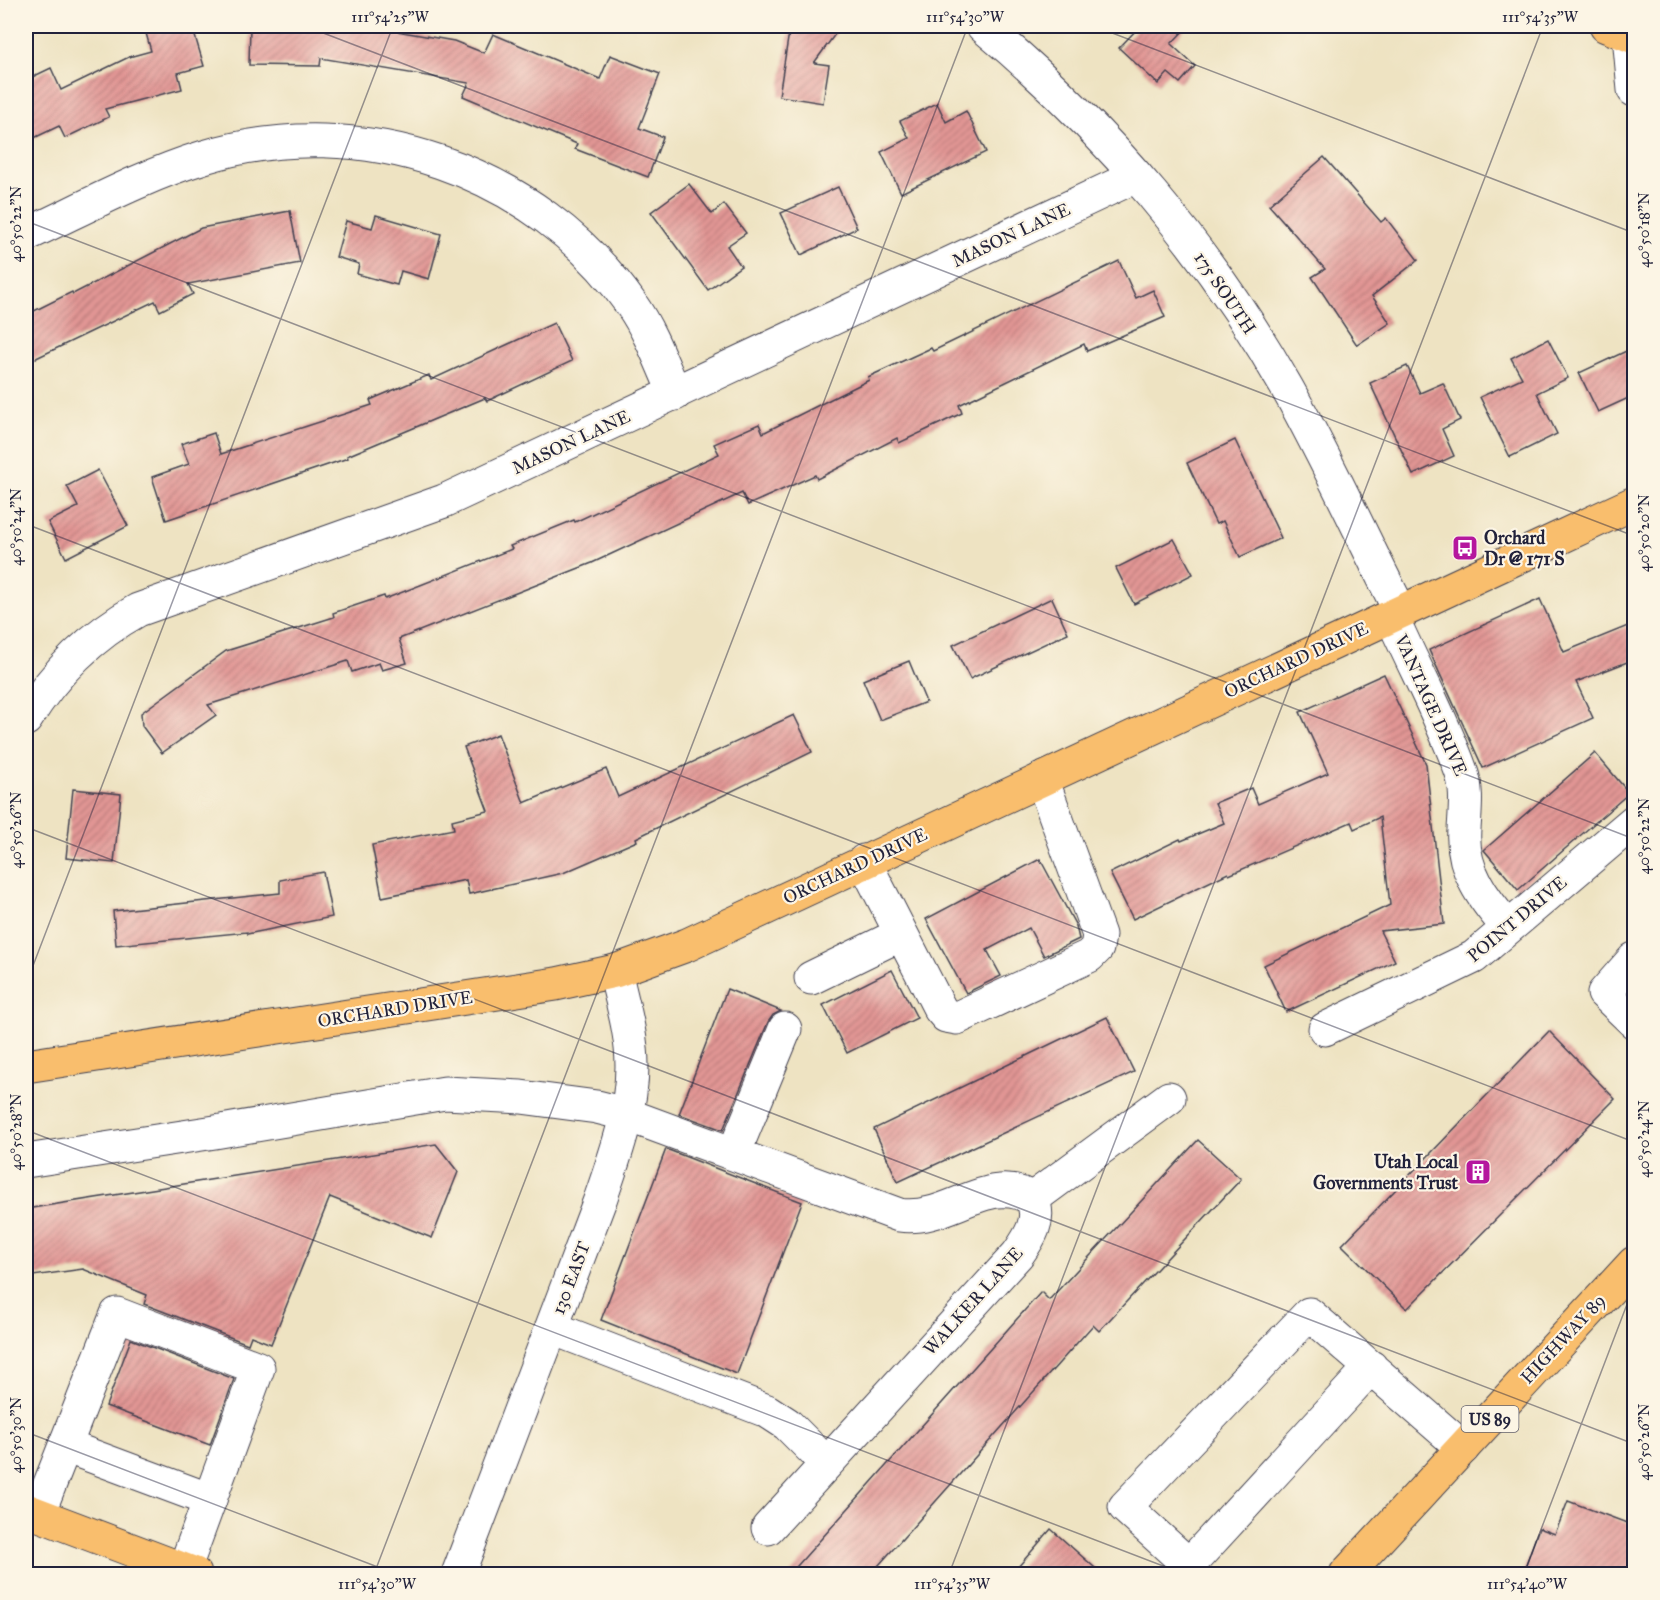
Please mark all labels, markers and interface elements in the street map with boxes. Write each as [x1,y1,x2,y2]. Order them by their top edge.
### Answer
text: 111°54'25"W [351,8,429,26]
text: 111°54'30"W [926,8,1005,26]
text: 111°54'35"W [1502,8,1579,26]
text: 40°50'22"N [7,186,25,262]
text: 40°50'18"N [1635,192,1653,268]
street label: MASON LANE [948,198,1074,272]
street label: 175 SOUTH [1189,247,1261,339]
street label: MASON LANE [508,405,634,479]
text: 40°50'24"N [7,488,25,566]
text: 40°50'20"N [1635,494,1653,572]
place label: Orchard Dr @ 171 S [1484,527,1565,570]
bus stop icon: Orchard Dr @ 171 S [1450,533,1480,563]
street label: ORCHARD DRIVE [1220,617,1372,703]
street label: VANTAGE DRIVE [1390,630,1472,779]
text: 40°50'26"N [7,791,25,868]
text: 40°50'22"N [1635,798,1653,874]
street label: ORCHARD DRIVE [779,823,931,909]
street label: POINT DRIVE [1463,871,1571,967]
street label: ORCHARD DRIVE [316,986,474,1032]
text: 40°50'28"N [7,1093,25,1171]
text: 40°50'24"N [1635,1100,1653,1178]
place label: Utah Local Governments Trust [1313,1151,1459,1194]
building icon: Utah Local Governments Trust [1463,1157,1493,1187]
street label: 130 EAST [547,1238,595,1318]
street label: WALKER LANE [919,1242,1027,1360]
street label: HIGHWAY 89 [1516,1290,1610,1388]
text: 40°50'30"N [7,1397,25,1473]
text: 40°50'26"N [1635,1403,1653,1480]
road number: US 89 [1462,1406,1518,1432]
text: 111°54'30"W [338,1575,417,1593]
text: 111°54'35"W [914,1575,991,1593]
text: 111°54'40"W [1487,1575,1568,1593]

